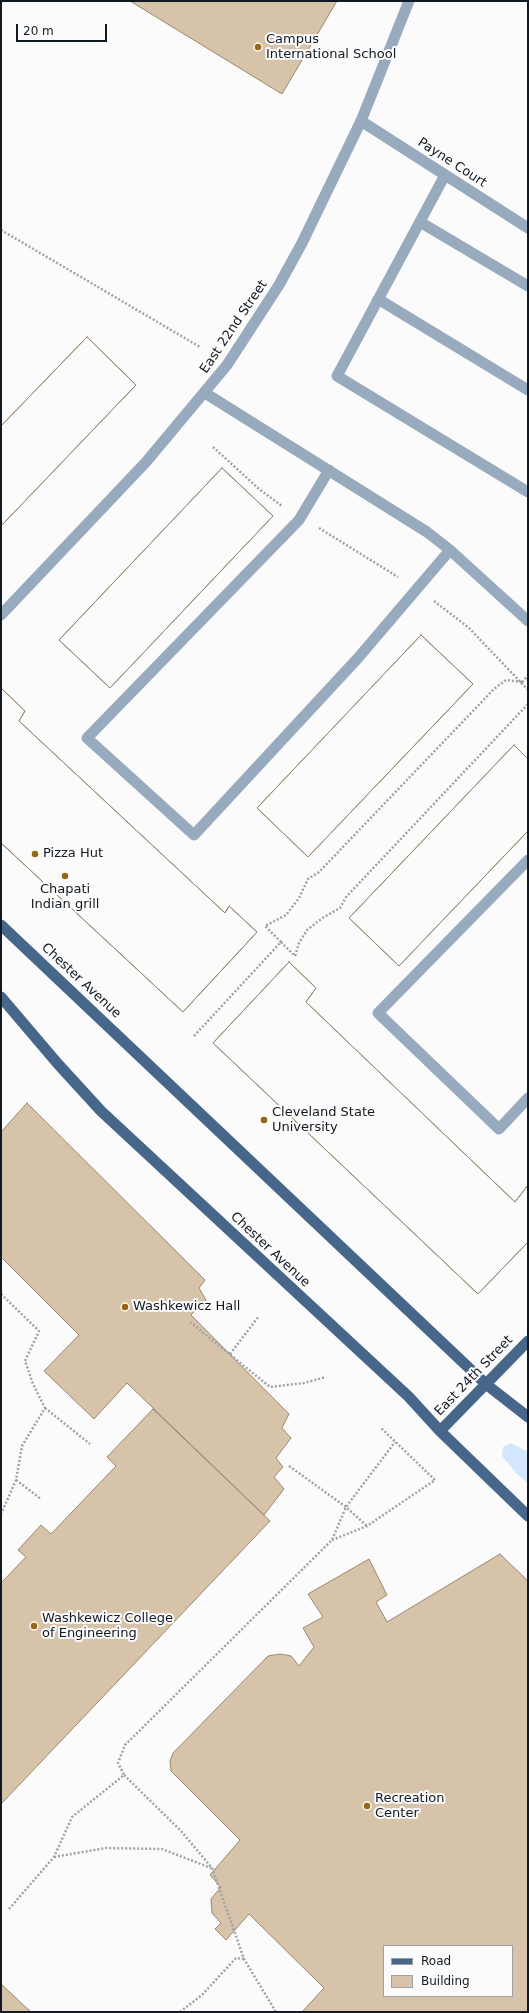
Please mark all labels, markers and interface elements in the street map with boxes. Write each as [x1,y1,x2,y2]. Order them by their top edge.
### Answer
scale bar [18,16,109,42]
text: 20 m [23,24,54,38]
place label: Campus International School [266,32,396,63]
marker: Campus International School [253,42,263,52]
street label: Payne Court [415,135,489,191]
street label: East 22nd Street [197,278,271,376]
place label: Pizza Hut [43,846,103,862]
marker: Pizza Hut [30,849,40,859]
marker: Chapati Indian grill [60,871,70,881]
place label: Chapati Indian grill [31,882,99,913]
street label: Chester Avenue [38,940,124,1022]
place label: Cleveland State University [272,1105,375,1136]
marker: Cleveland State University [259,1115,269,1125]
street label: Chester Avenue [227,1209,313,1291]
place label: Washkewicz Hall [133,1299,240,1315]
marker: Washkewicz Hall [120,1302,130,1312]
street label: East 24th Street [432,1333,516,1419]
place label: Washkewicz College of Engineering [42,1611,173,1642]
marker: Washkewicz College of Engineering [29,1621,39,1631]
place label: Recreation Center [375,1791,445,1822]
marker: Recreation Center [362,1801,372,1811]
legend [383,1945,513,1997]
text: Road [421,1954,451,1968]
text: Building [421,1974,470,1988]

